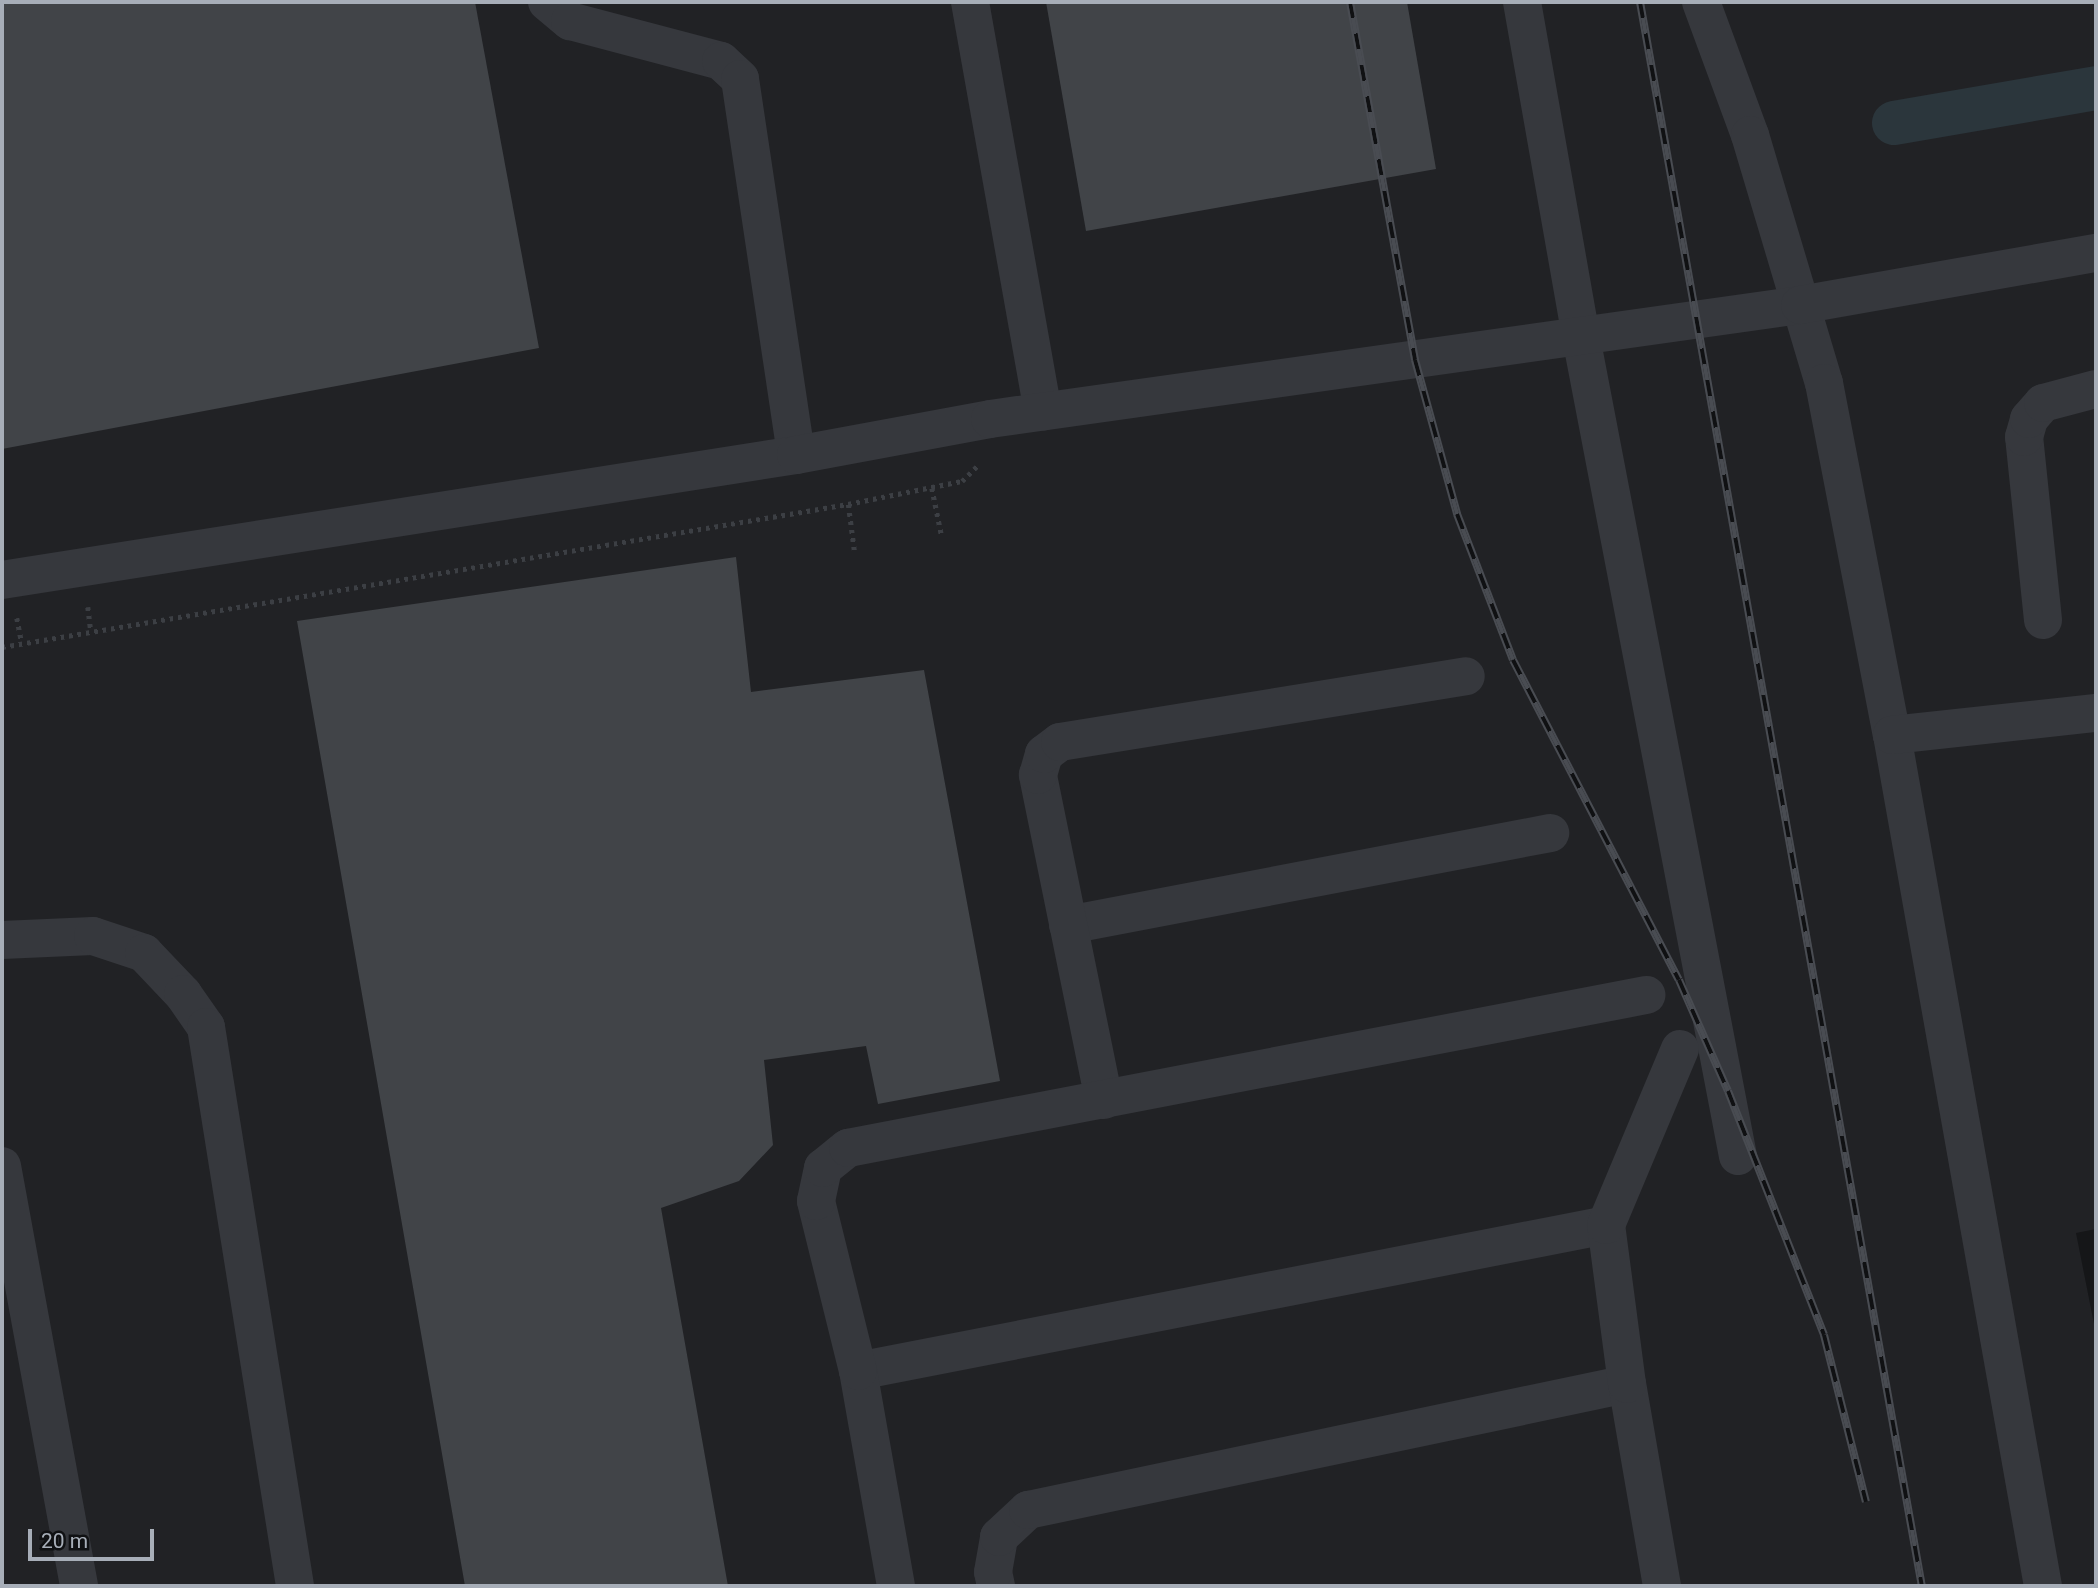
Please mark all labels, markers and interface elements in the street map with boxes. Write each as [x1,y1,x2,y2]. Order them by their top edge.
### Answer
scale bar [32,1514,158,1558]
text: 20 m [41,1529,88,1553]

